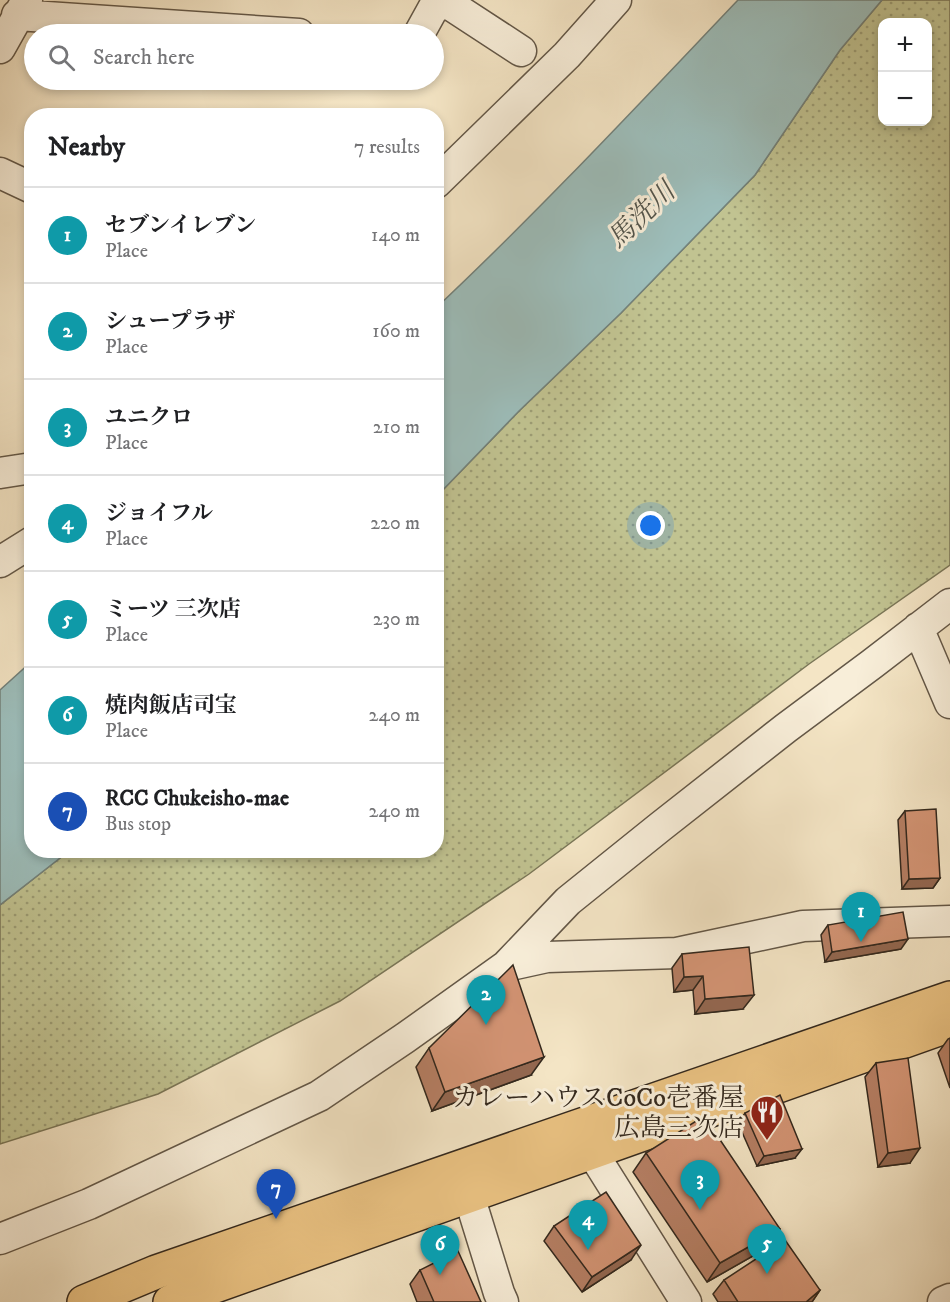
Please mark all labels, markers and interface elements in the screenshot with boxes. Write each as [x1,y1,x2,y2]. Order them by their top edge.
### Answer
map controls [878,18,932,126]
button: + [878,18,932,72]
search box [24,24,444,90]
icon: search [45,41,78,74]
text: Search here [93,44,195,71]
button: − [878,72,932,126]
text: Nearby [48,131,125,164]
text: 7 results [354,135,420,160]
water label: 馬洗川 [601,173,685,256]
text: セブンイレブン [105,212,256,239]
text: 1 [64,223,71,248]
text: 140 m [371,223,420,248]
text: Place [105,239,148,264]
text: シュープラザ [105,308,235,335]
text: 2 [63,319,72,344]
text: 160 m [372,319,420,344]
text: Place [105,335,148,360]
text: ユニクロ [105,404,193,431]
text: 3 [64,415,71,440]
text: 210 m [373,415,420,440]
text: Place [105,431,148,456]
text: ジョイフル [105,500,213,527]
text: 4 [62,511,73,536]
text: 220 m [370,511,420,536]
your location [636,511,665,540]
text: Place [105,527,148,552]
text: ミーツ 三次店 [105,596,241,623]
text: 5 [63,607,72,632]
text: 230 m [373,607,420,632]
text: Place [105,623,148,648]
text: 焼肉飯店司宝 [105,692,237,719]
text: 6 [62,703,73,728]
text: 240 m [369,703,420,728]
text: Place [105,719,148,744]
text: RCC Chukeisho-mae [105,785,289,812]
text: 7 [62,799,73,824]
text: 240 m [369,799,420,824]
text: Bus stop [105,812,171,837]
pin: 1 [842,892,880,942]
pin: 2 [466,976,506,1025]
place label: カレーハウスCoCo壱番屋 広島三次店 [452,1082,744,1145]
restaurant icon: カレーハウスCoCo壱番屋 広島三次店 [749,1094,785,1141]
pin: 3 [680,1160,720,1210]
pin: 7 [256,1170,296,1219]
pin: 4 [568,1200,608,1250]
pin: 5 [748,1224,786,1274]
pin: 6 [420,1226,460,1275]

